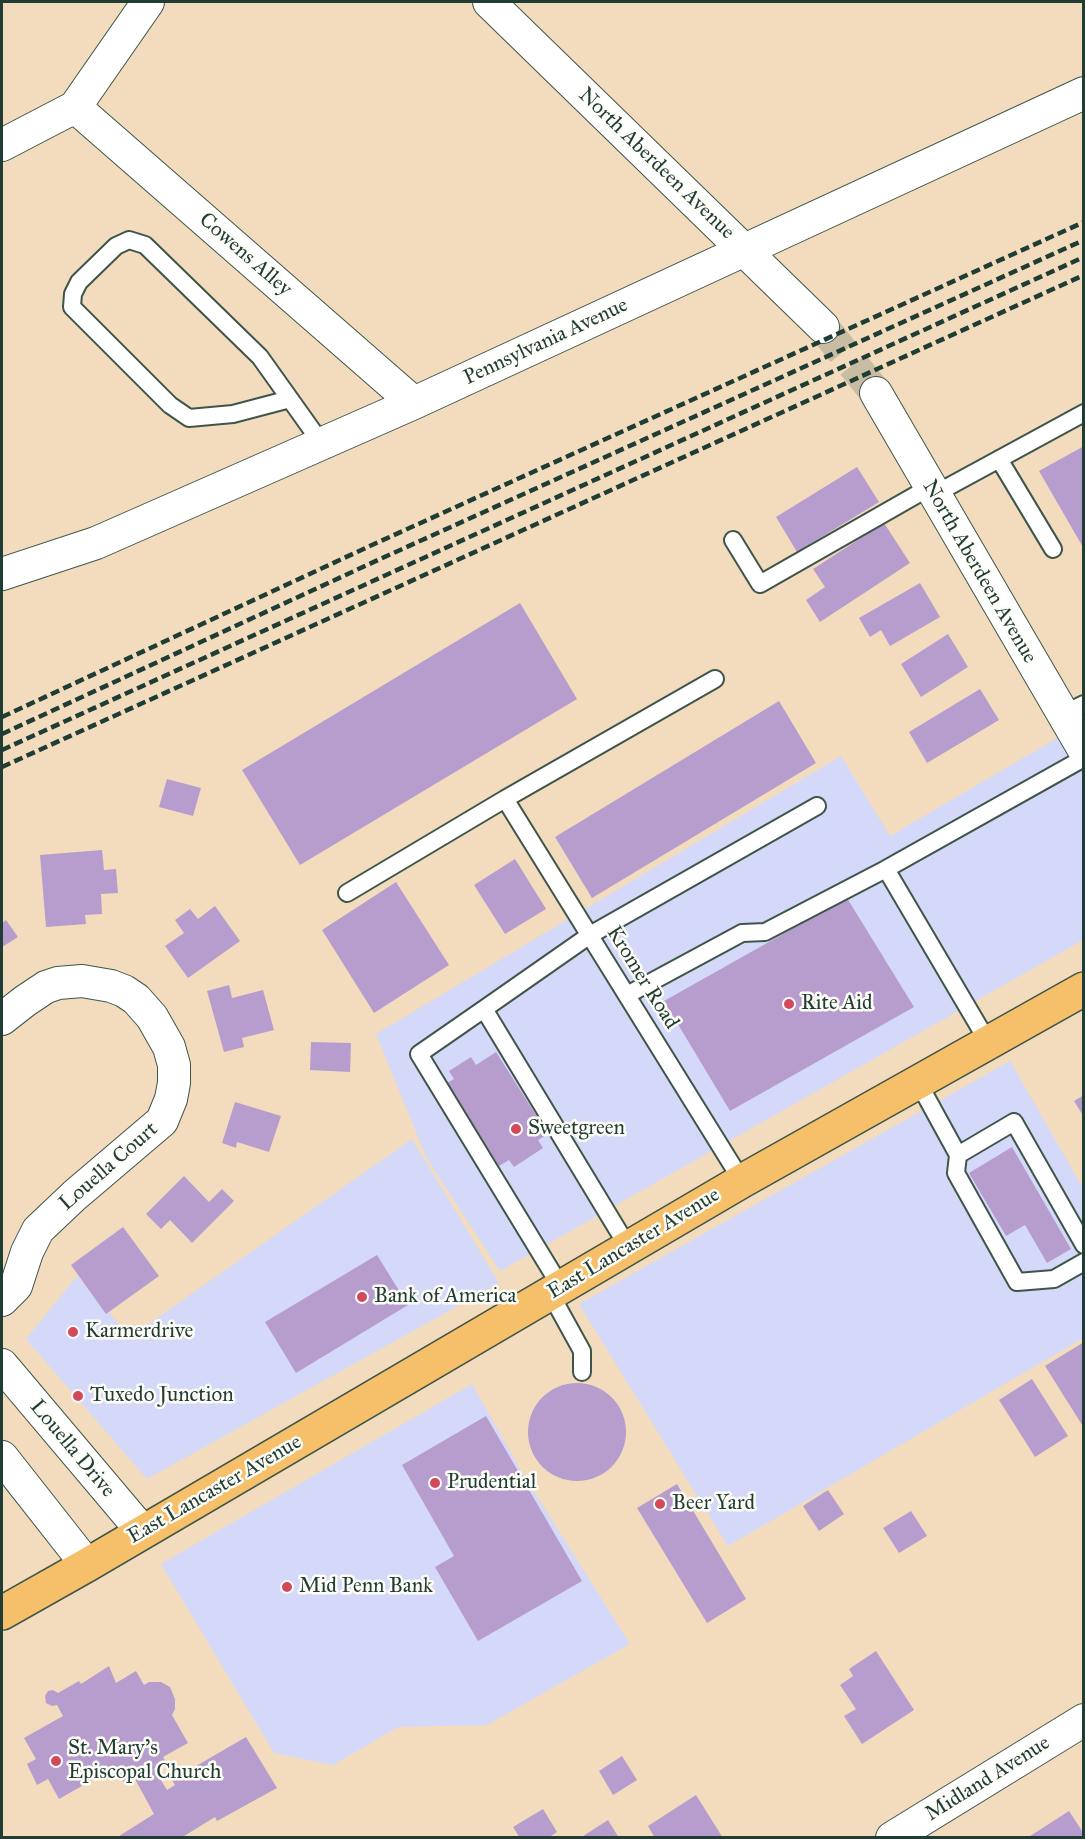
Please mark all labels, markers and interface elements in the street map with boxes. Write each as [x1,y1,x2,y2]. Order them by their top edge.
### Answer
street label: North Aberdeen Avenue [573,83,739,245]
street label: Cowens Alley [193,208,297,302]
street label: Pennsylvania Avenue [460,293,632,391]
street label: North Aberdeen Avenue [916,476,1042,668]
street label: Kromer Road [600,922,684,1034]
place label: Rite Aid [801,991,873,1017]
marker: Rite Aid [782,997,796,1011]
place label: Sweetgreen [528,1116,625,1142]
street label: Louella Court [55,1117,163,1217]
marker: Sweetgreen [509,1122,523,1136]
street label: East Lancaster Avenue [543,1183,725,1305]
place label: Bank of America [374,1284,516,1310]
marker: Bank of America [355,1290,369,1304]
place label: Karmerdrive [85,1319,193,1345]
marker: Karmerdrive [66,1325,80,1339]
place label: Tuxedo Junction [90,1383,234,1409]
marker: Tuxedo Junction [71,1389,85,1403]
street label: Louella Drive [24,1395,120,1503]
street label: East Lancaster Avenue [124,1430,306,1550]
place label: Prudential [447,1470,536,1496]
marker: Prudential [428,1476,442,1490]
place label: Beer Yard [672,1491,755,1517]
marker: Beer Yard [653,1497,667,1511]
place label: Mid Penn Bank [299,1574,433,1600]
marker: Mid Penn Bank [280,1580,294,1594]
street label: Midland Avenue [921,1731,1055,1827]
place label: St. Mary's Episcopal Church [68,1736,222,1786]
marker: St. Mary's Episcopal Church [49,1754,63,1768]

